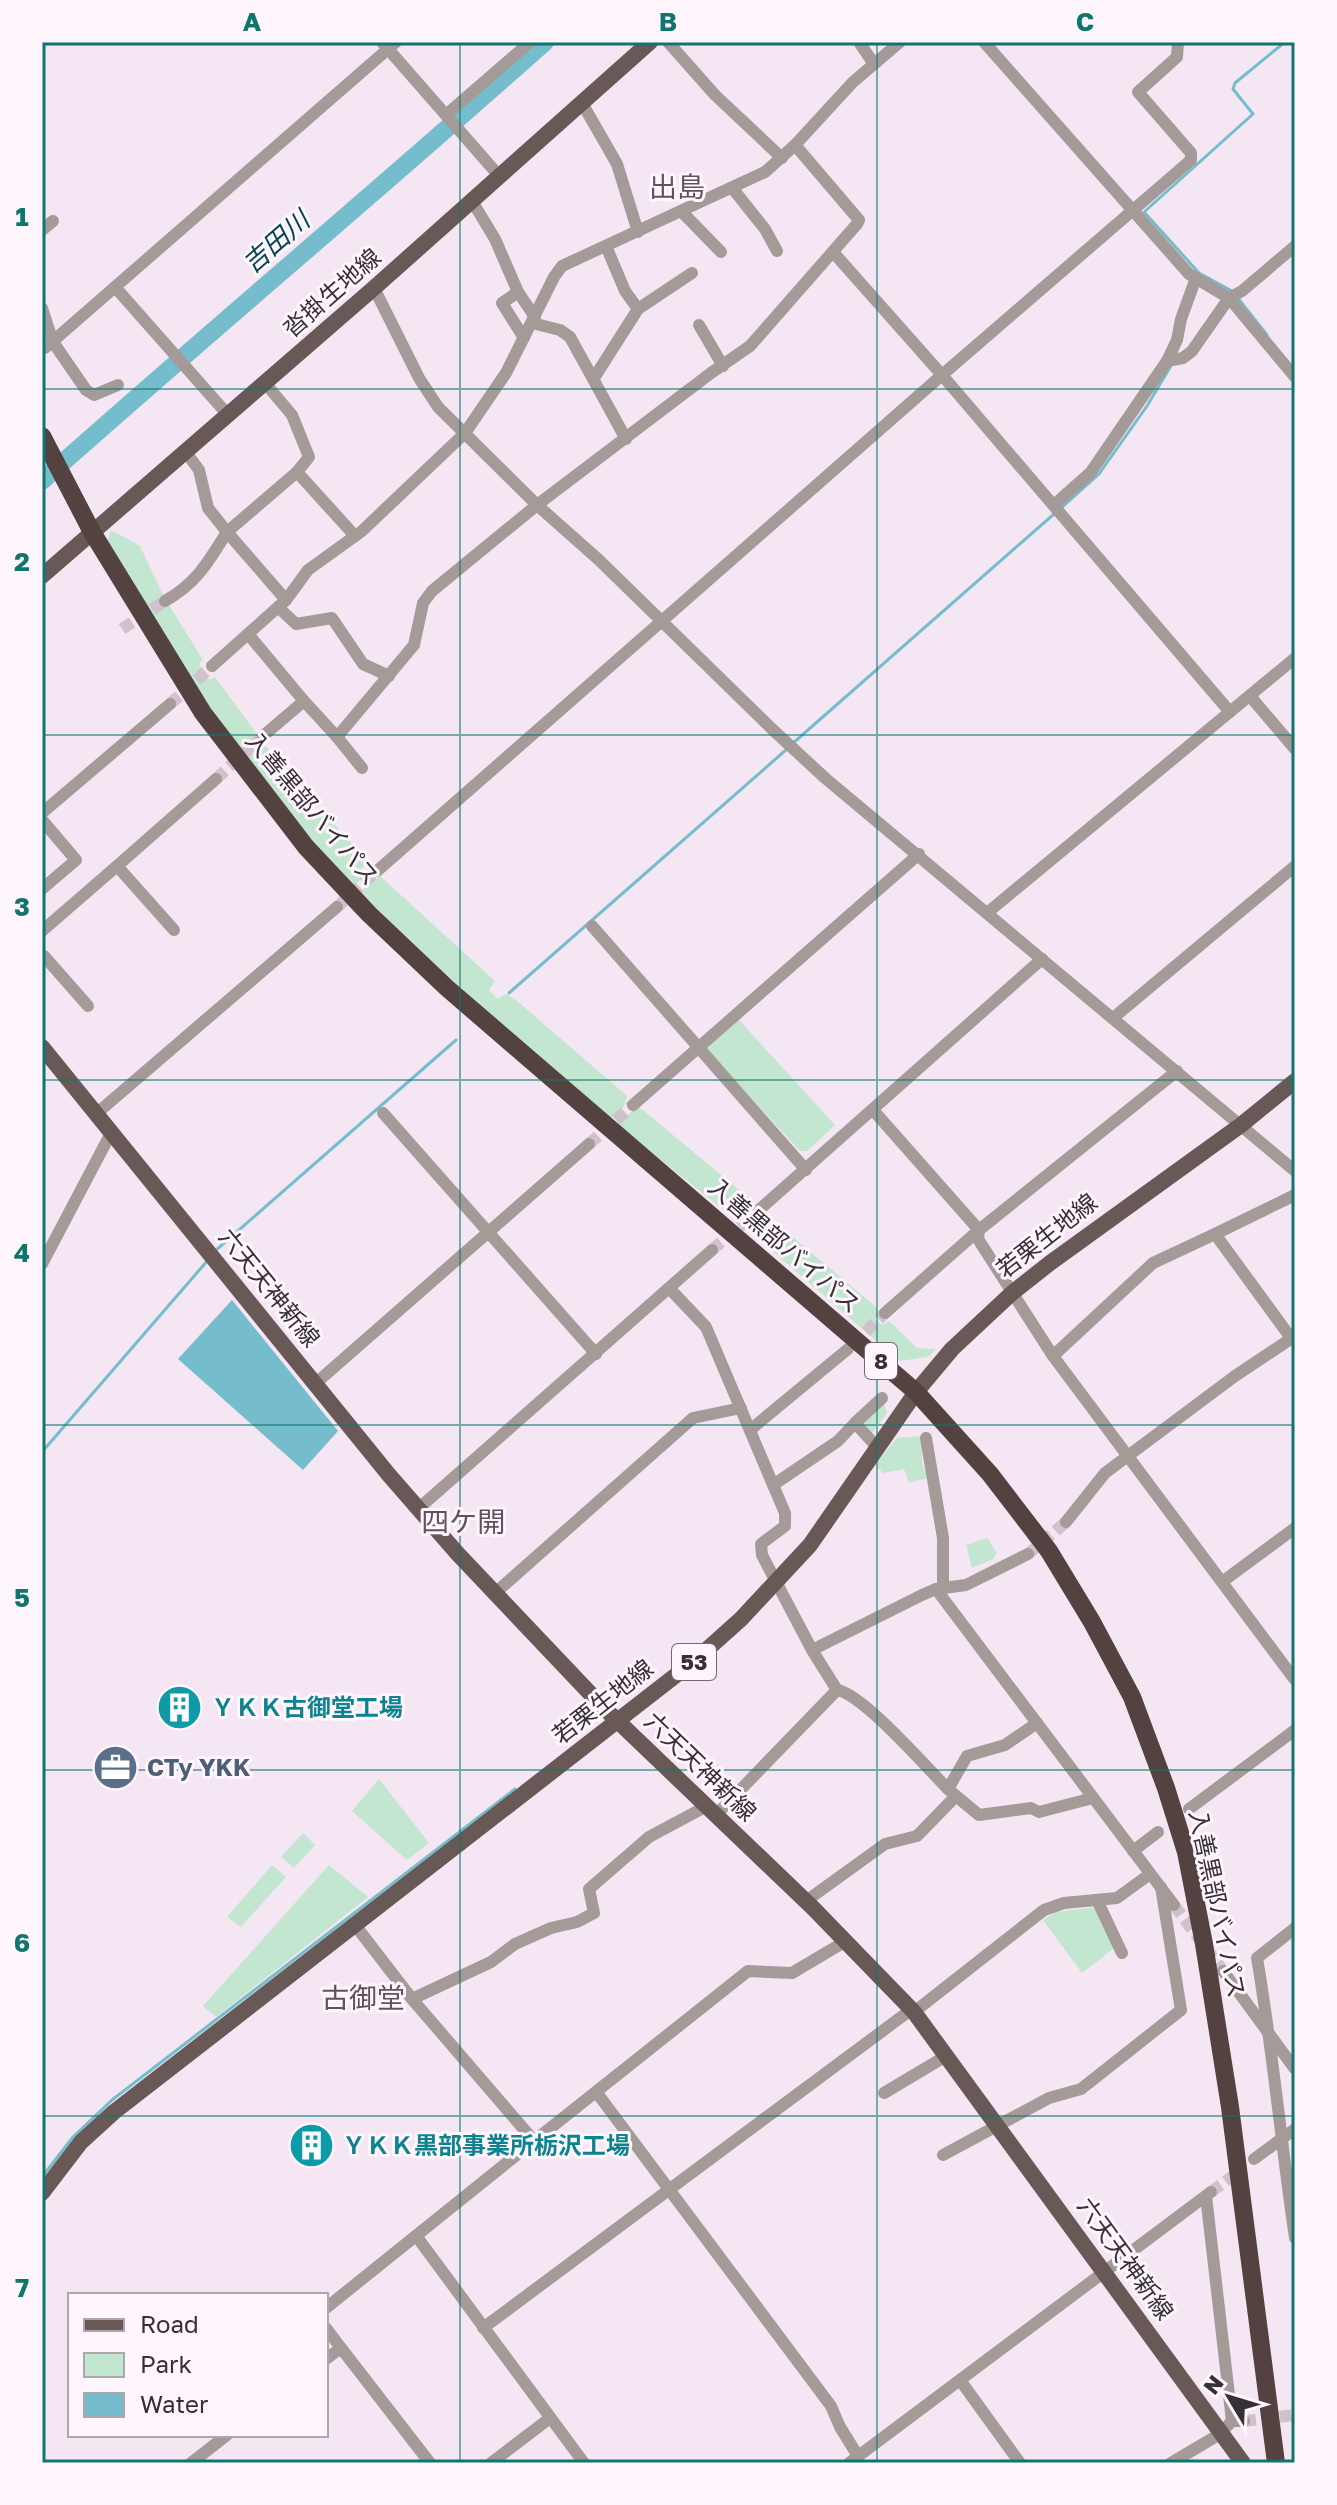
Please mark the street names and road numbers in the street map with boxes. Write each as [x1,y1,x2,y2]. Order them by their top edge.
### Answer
street label: 沓掛生地線 [276,242,386,342]
street label: 入善黒部バイパス [240,725,386,891]
street label: 入善黒部バイパス [703,1171,867,1319]
street label: 若栗生地線 [990,1186,1102,1283]
street label: 六天天神新線 [214,1222,327,1352]
road number: 8 [865,1343,897,1379]
road number: 53 [672,1644,716,1680]
street label: 若栗生地線 [546,1652,658,1749]
street label: 六天天神新線 [639,1705,763,1826]
street label: 入善黒部バイパス [1184,1807,1253,2000]
street label: 六天天神新線 [1072,2191,1180,2325]

